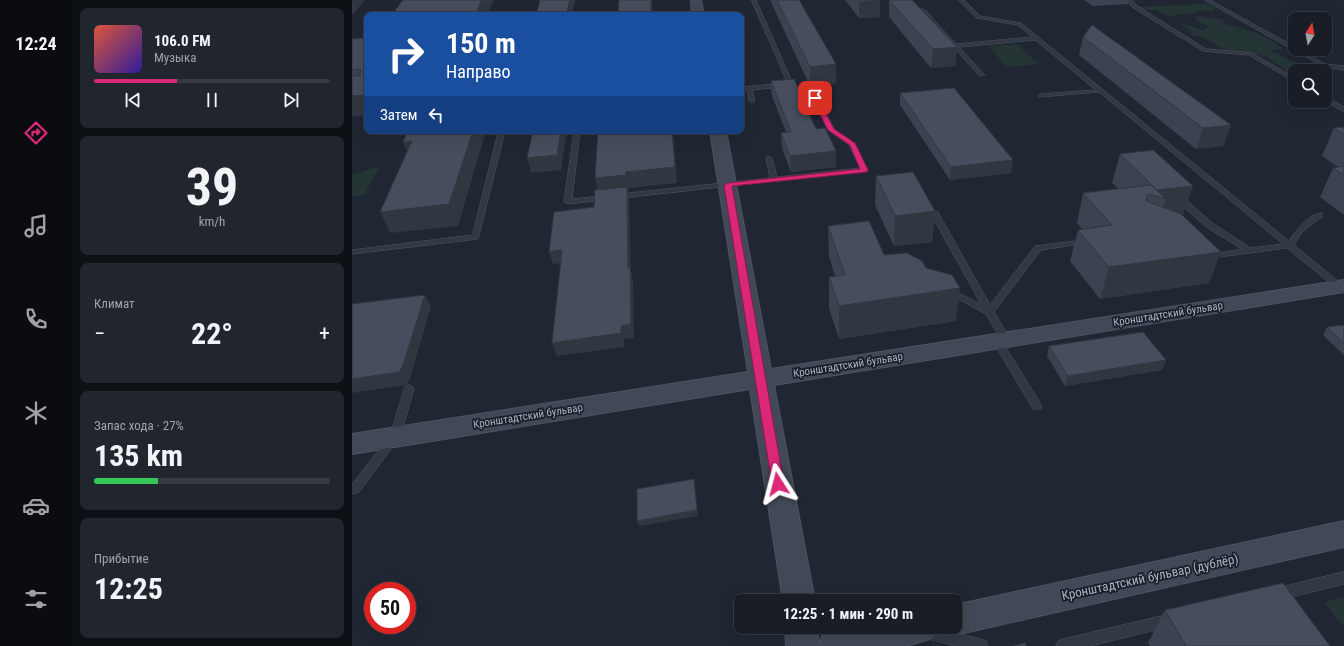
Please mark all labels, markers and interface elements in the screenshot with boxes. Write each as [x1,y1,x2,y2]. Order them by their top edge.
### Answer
north arrow [1288,12,1332,56]
map controls [1288,12,1332,108]
text: 150 m [446,27,516,60]
icon: right [380,28,432,80]
text: 106.0 FM [154,32,211,50]
text: 12:24 [15,33,57,54]
text: Музыка [154,50,196,65]
text: Направо [446,61,511,82]
button: search [1288,64,1332,108]
pin [798,81,832,115]
icon: arrive [804,87,826,109]
icon: previous [122,89,144,111]
icon: pause [201,89,223,111]
icon: next [280,89,302,111]
icon: left [425,104,447,126]
text: Затем [380,106,417,124]
icon: directions [22,119,50,147]
text: 39 [186,157,238,218]
icon: music [22,212,50,240]
text: km/h [199,214,225,229]
text: Климат [94,296,135,311]
street label: Кронштадтский бульвар [1112,299,1224,329]
icon: phone [22,305,50,333]
text: 22° [191,316,233,351]
text: − [94,321,105,346]
text: + [319,321,330,346]
street label: Кронштадтский бульвар [792,350,904,380]
icon: climate [22,399,50,427]
street label: Кронштадтский бульвар [472,401,584,431]
text: Запас хода · 27% [94,418,184,433]
text: 135 km [94,438,183,473]
position arrow [757,463,799,505]
icon: car [22,492,50,520]
text: Прибытие [94,551,149,566]
street label: Кронштадтский бульвар (дублёр) [1060,551,1240,603]
text: 12:25 [94,571,163,606]
speed limit sign: 50 [364,582,416,634]
icon: filters [22,585,50,613]
text: 12:25 · 1 мин · 290 m [783,605,913,623]

